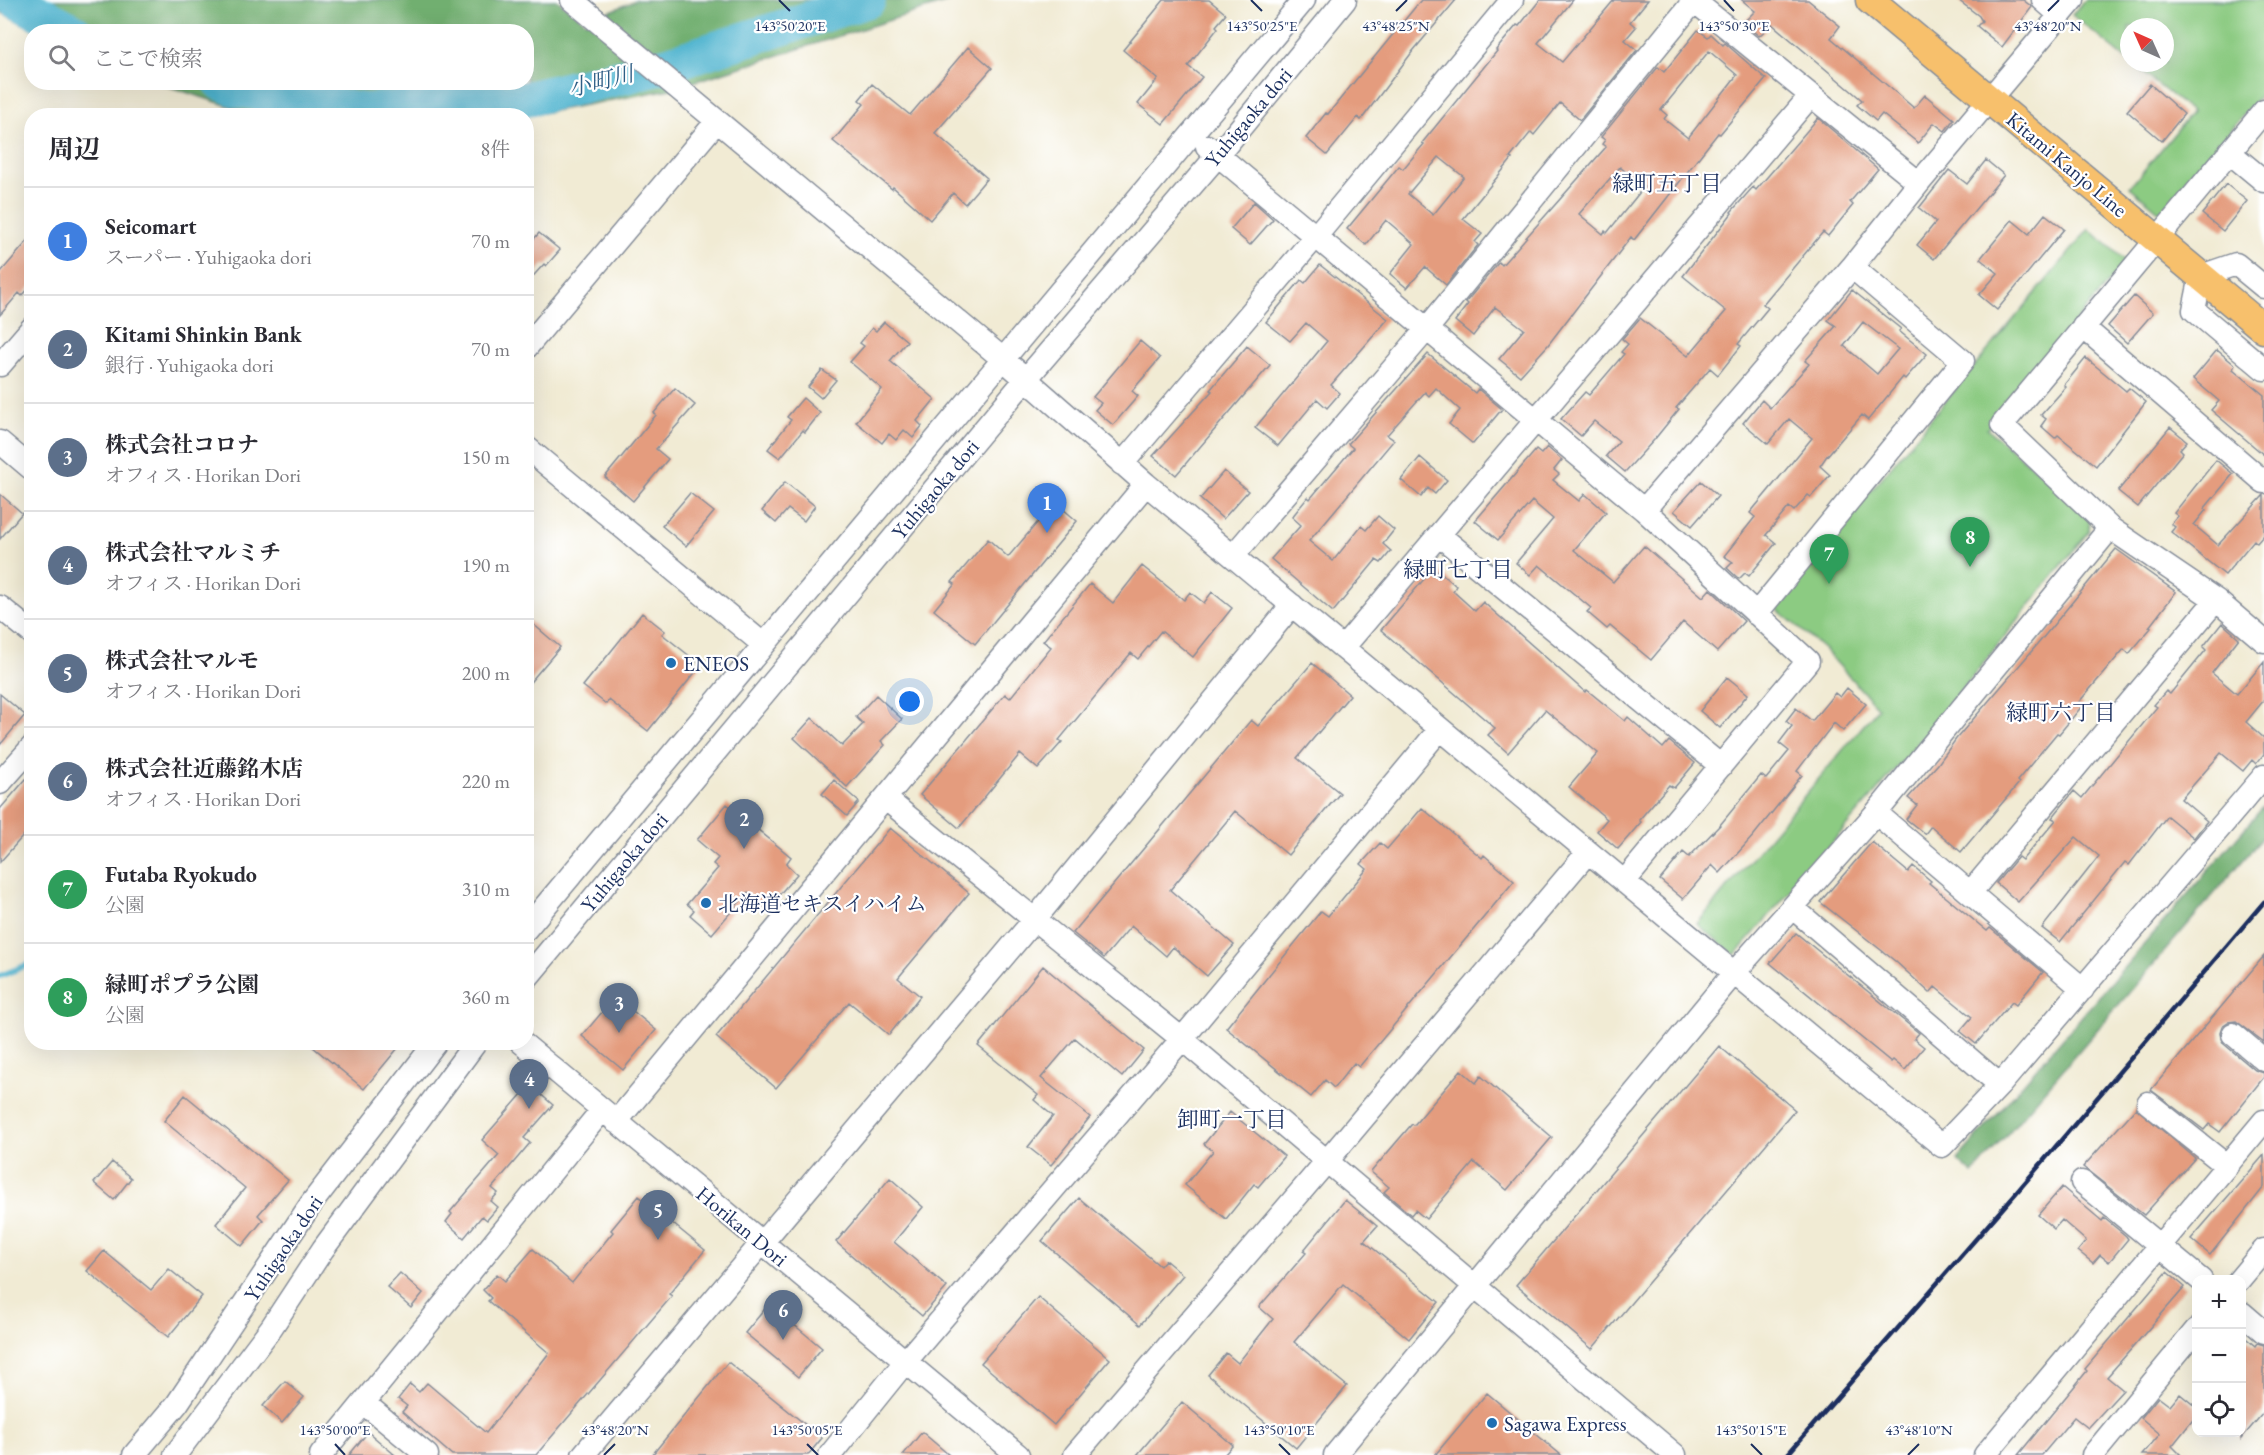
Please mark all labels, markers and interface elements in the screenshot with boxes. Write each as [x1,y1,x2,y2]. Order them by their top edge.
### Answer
text: 143°50'20"E [754,16,826,35]
text: 143°50'25"E [1226,16,1298,35]
text: 43°48'25"N [1362,16,1430,35]
text: 143°50'30"E [1698,16,1770,35]
text: 43°48'20"N [2014,16,2082,35]
north arrow [2120,18,2174,72]
search box [24,24,534,90]
icon: search [45,41,78,74]
text: ここで検索 [93,44,203,73]
water label: 小町川 [565,58,638,103]
street label: Yuhigaoka dori [1198,61,1298,173]
street label: Kitami Kanjo Line [2001,105,2133,223]
text: 周辺 [48,132,100,166]
text: 8件 [480,136,510,162]
district label: 緑町五丁目 [1612,169,1722,198]
text: Seicomart [105,212,197,241]
text: 1 [62,228,73,254]
text: 70 m [471,228,510,254]
text: スーパー · Yuhigaoka dori [105,244,312,270]
text: Kitami Shinkin Bank [105,320,302,349]
text: 2 [62,336,73,362]
text: 70 m [471,336,510,362]
text: 銀行 · Yuhigaoka dori [105,352,274,378]
text: 株式会社コロナ [105,430,259,459]
street label: Yuhigaoka dori [885,433,985,545]
text: 3 [62,444,73,470]
text: 150 m [462,444,510,470]
text: オフィス · Horikan Dori [105,462,301,488]
pin: 1 [1028,484,1066,533]
pin: 8 [1950,518,1990,567]
pin: 7 [1810,534,1848,584]
text: 株式会社マルミチ [105,538,281,567]
text: 4 [62,552,73,578]
text: 190 m [462,552,510,578]
district label: 緑町七丁目 [1403,555,1513,584]
text: オフィス · Horikan Dori [105,570,301,596]
text: 株式会社マルモ [105,646,259,675]
place label: ENEOS [683,650,749,677]
marker: ENEOS [664,656,678,670]
text: 5 [62,660,73,686]
text: 200 m [462,660,510,686]
text: オフィス · Horikan Dori [105,678,301,704]
your location [895,687,924,716]
district label: 緑町六丁目 [2006,698,2116,727]
text: 株式会社近藤銘木店 [105,754,303,783]
text: 6 [62,768,73,794]
text: 220 m [462,768,510,794]
text: オフィス · Horikan Dori [105,786,301,812]
pin: 2 [724,800,764,849]
street label: Yuhigaoka dori [574,806,674,918]
text: Futaba Ryokudo [105,860,257,889]
text: 7 [62,876,73,902]
text: 310 m [462,876,510,902]
place label: 北海道セキスイハイム [718,890,927,917]
text: 公園 [105,892,145,918]
marker: 北海道セキスイハイム [699,896,713,910]
text: 緑町ポプラ公園 [105,970,259,999]
text: 8 [62,984,73,1010]
text: 360 m [462,984,510,1010]
pin: 3 [600,984,638,1033]
text: 公園 [105,1002,145,1028]
pin: 4 [510,1060,548,1109]
district label: 卸町一丁目 [1177,1105,1287,1134]
street label: Horikan Dori [691,1180,793,1272]
street label: Yuhigaoka dori [238,1190,328,1306]
pin: 5 [638,1190,678,1240]
map controls [2192,1275,2246,1437]
button: + [2192,1275,2246,1329]
pin: 6 [764,1290,802,1340]
button: − [2192,1329,2246,1383]
button: locate [2192,1383,2246,1437]
place label: Sagawa Express [1504,1410,1627,1437]
marker: Sagawa Express [1485,1416,1499,1430]
text: 143°50'00"E [299,1420,371,1439]
text: 43°48'20"N [581,1420,649,1439]
text: 143°50'05"E [771,1420,843,1439]
text: 143°50'10"E [1243,1420,1315,1439]
text: 143°50'15"E [1715,1420,1787,1439]
text: 43°48'10"N [1885,1420,1953,1439]

